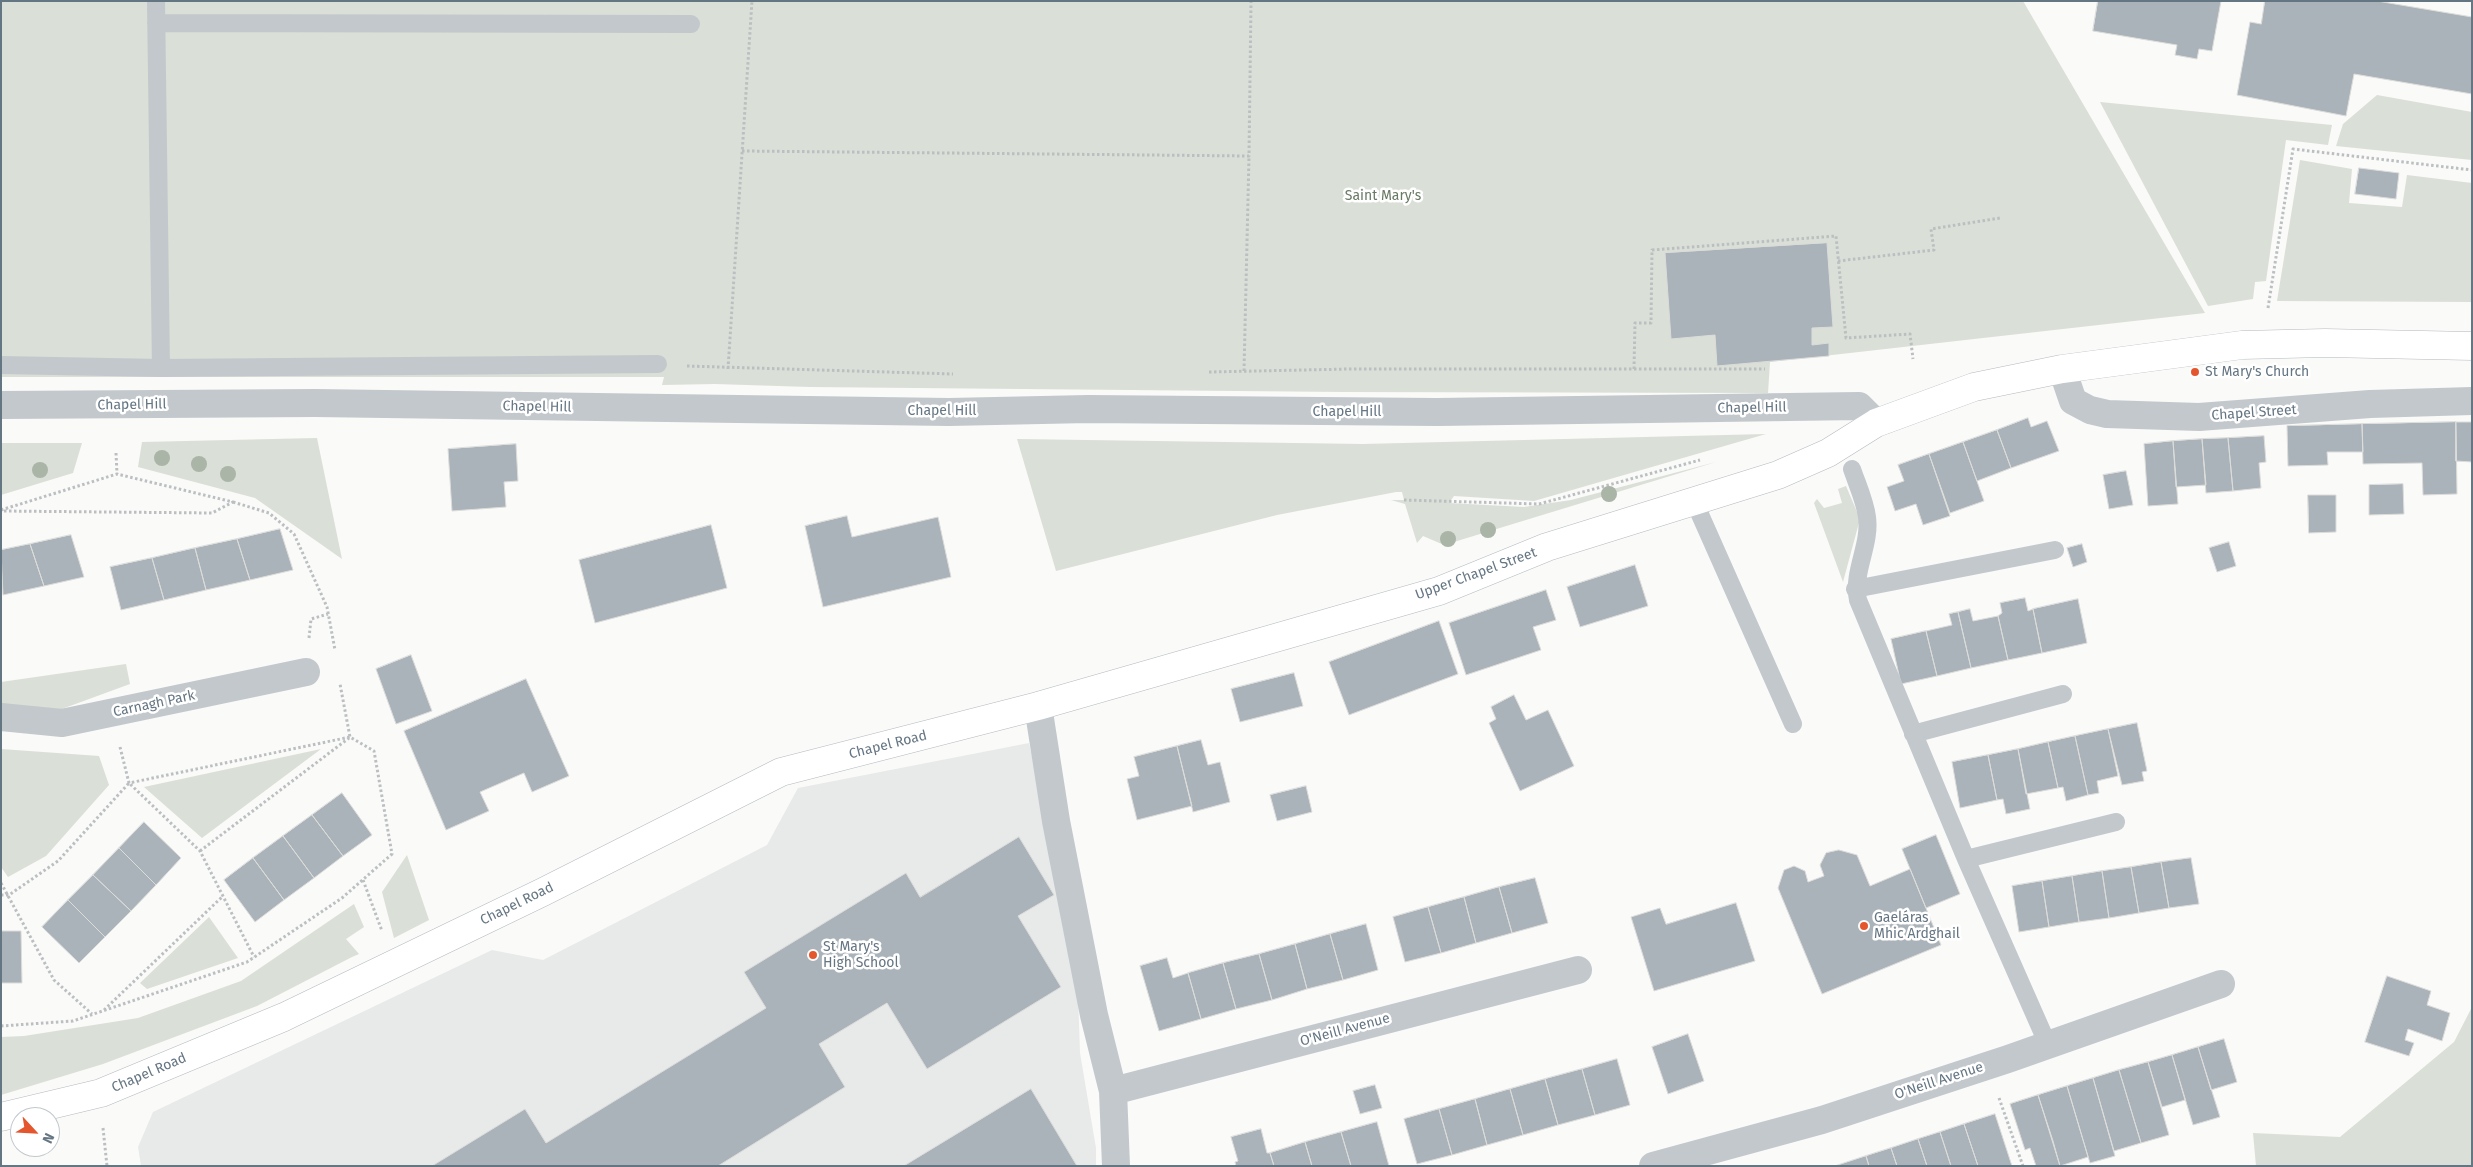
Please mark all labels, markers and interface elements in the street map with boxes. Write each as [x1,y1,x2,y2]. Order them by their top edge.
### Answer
park label: Saint Mary's [1345,188,1421,204]
place label: St Mary's Church [2205,364,2309,380]
marker: St Mary's Church [2189,366,2201,378]
street label: Chapel Hill [97,396,167,414]
street label: Chapel Hill [502,398,572,416]
street label: Chapel Hill [1717,399,1787,417]
street label: Chapel Street [2211,402,2297,424]
street label: Chapel Hill [908,403,976,419]
street label: Chapel Hill [1313,404,1381,420]
street label: Upper Chapel Street [1413,544,1539,604]
street label: Carnagh Park [112,687,196,721]
street label: Chapel Road [847,727,929,763]
street label: Chapel Road [478,879,556,929]
place label: Gaeláras Mhic Ardghail [1874,910,1960,942]
marker: Gaeláras Mhic Ardghail [1858,920,1870,932]
place label: St Mary's High School [823,939,899,972]
marker: St Mary's High School [807,949,819,961]
street label: O'Neill Avenue [1298,1010,1392,1050]
street label: Chapel Road [109,1050,189,1096]
street label: O'Neill Avenue [1893,1059,1985,1103]
north arrow [10,1107,60,1157]
text: N [38,1130,58,1146]

